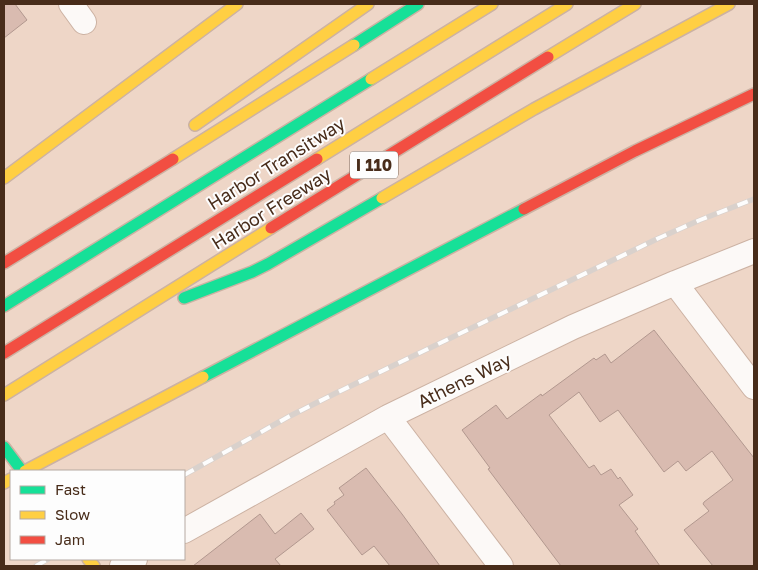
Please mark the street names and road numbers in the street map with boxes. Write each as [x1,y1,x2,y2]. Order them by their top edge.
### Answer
street label: Harbor Transitway [203,112,349,214]
road number: I 110 [350,152,398,178]
street label: Harbor Freeway [207,162,335,254]
street label: Athens Way [414,348,514,412]

